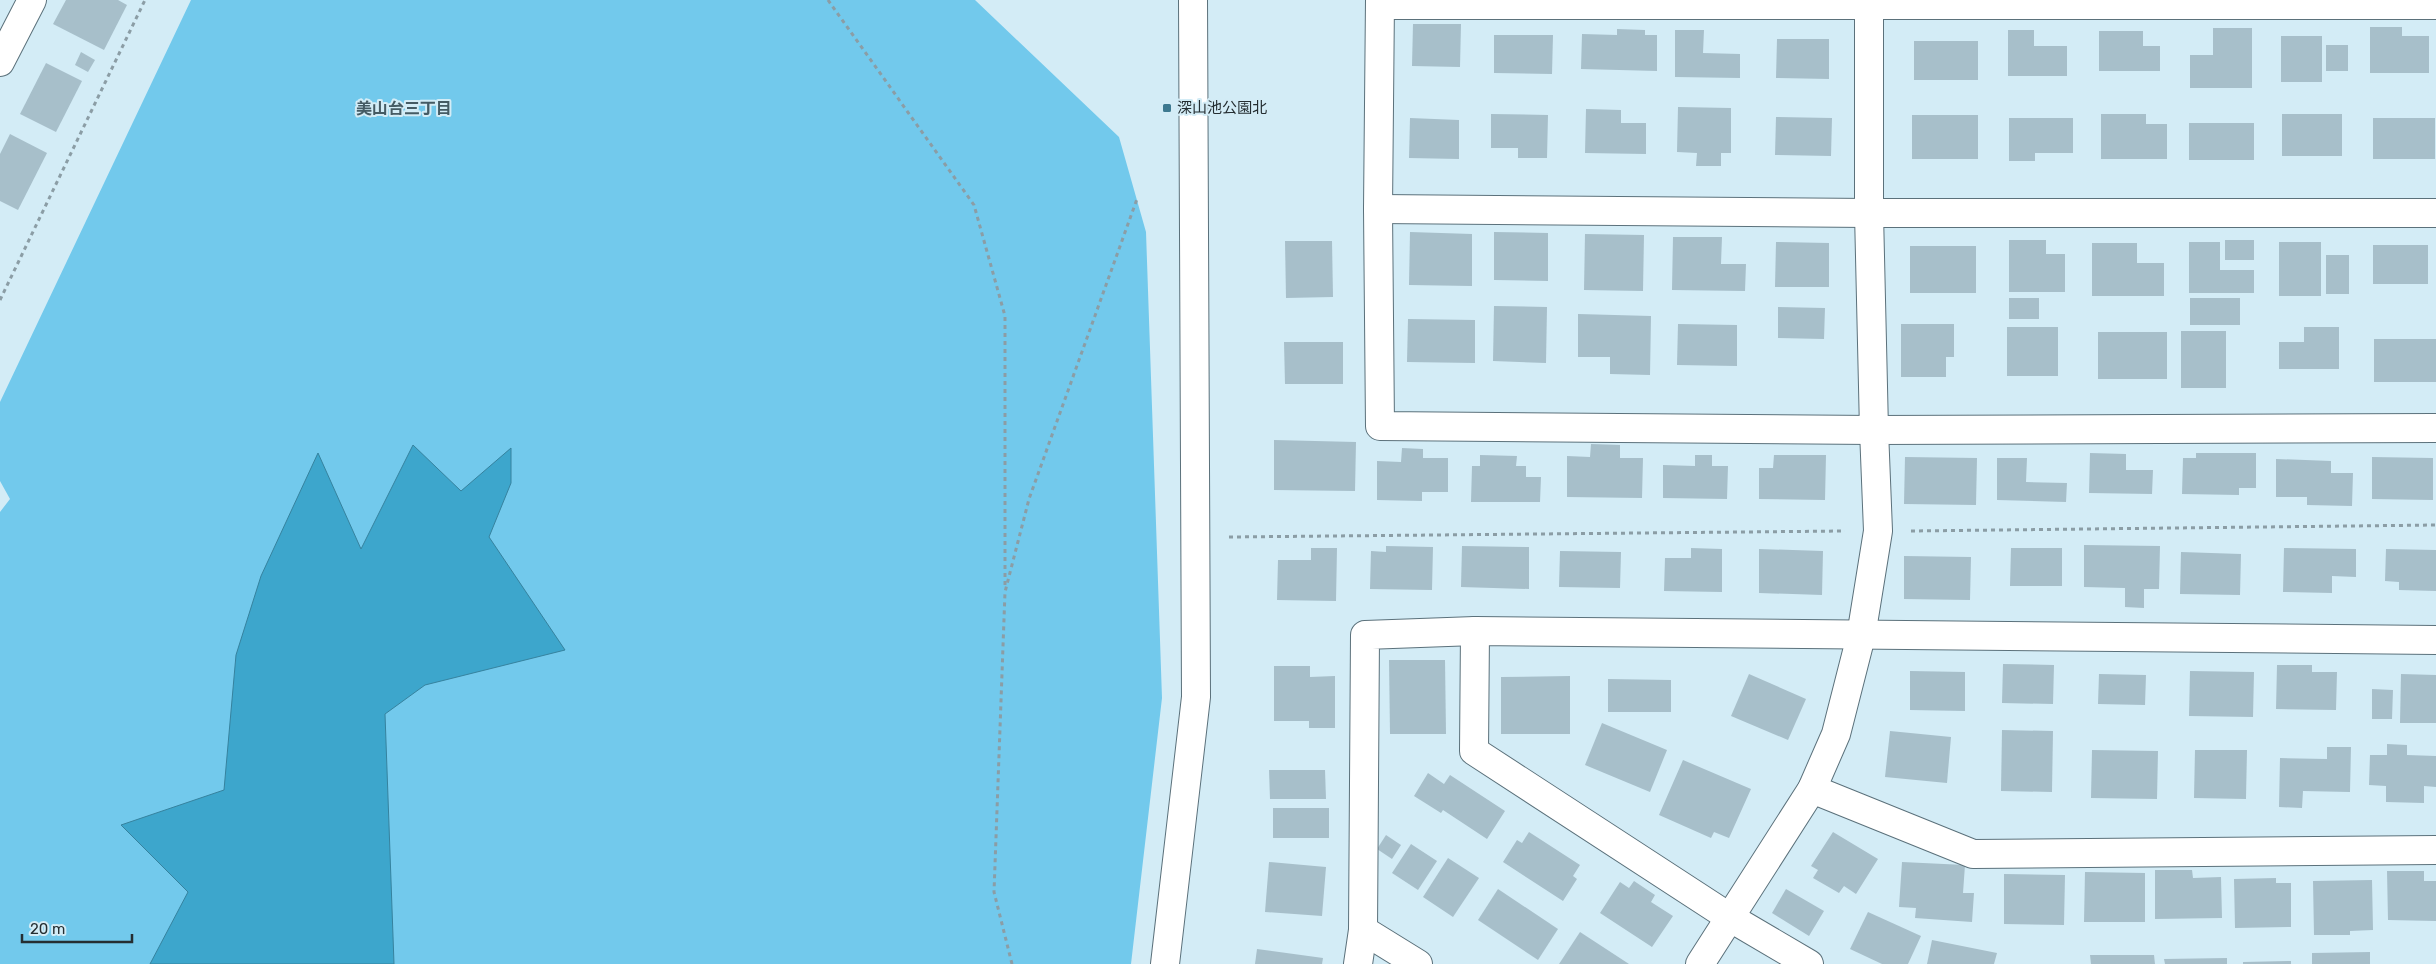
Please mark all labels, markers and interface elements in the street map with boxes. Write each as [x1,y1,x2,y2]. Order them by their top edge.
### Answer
district label: 美山台三丁目 [356,99,452,118]
place label: 深山池公園北 [1177,99,1267,117]
marker: 深山池公園北 [1161,102,1173,114]
scale bar [22,912,132,944]
text: 20 m [30,920,65,938]

